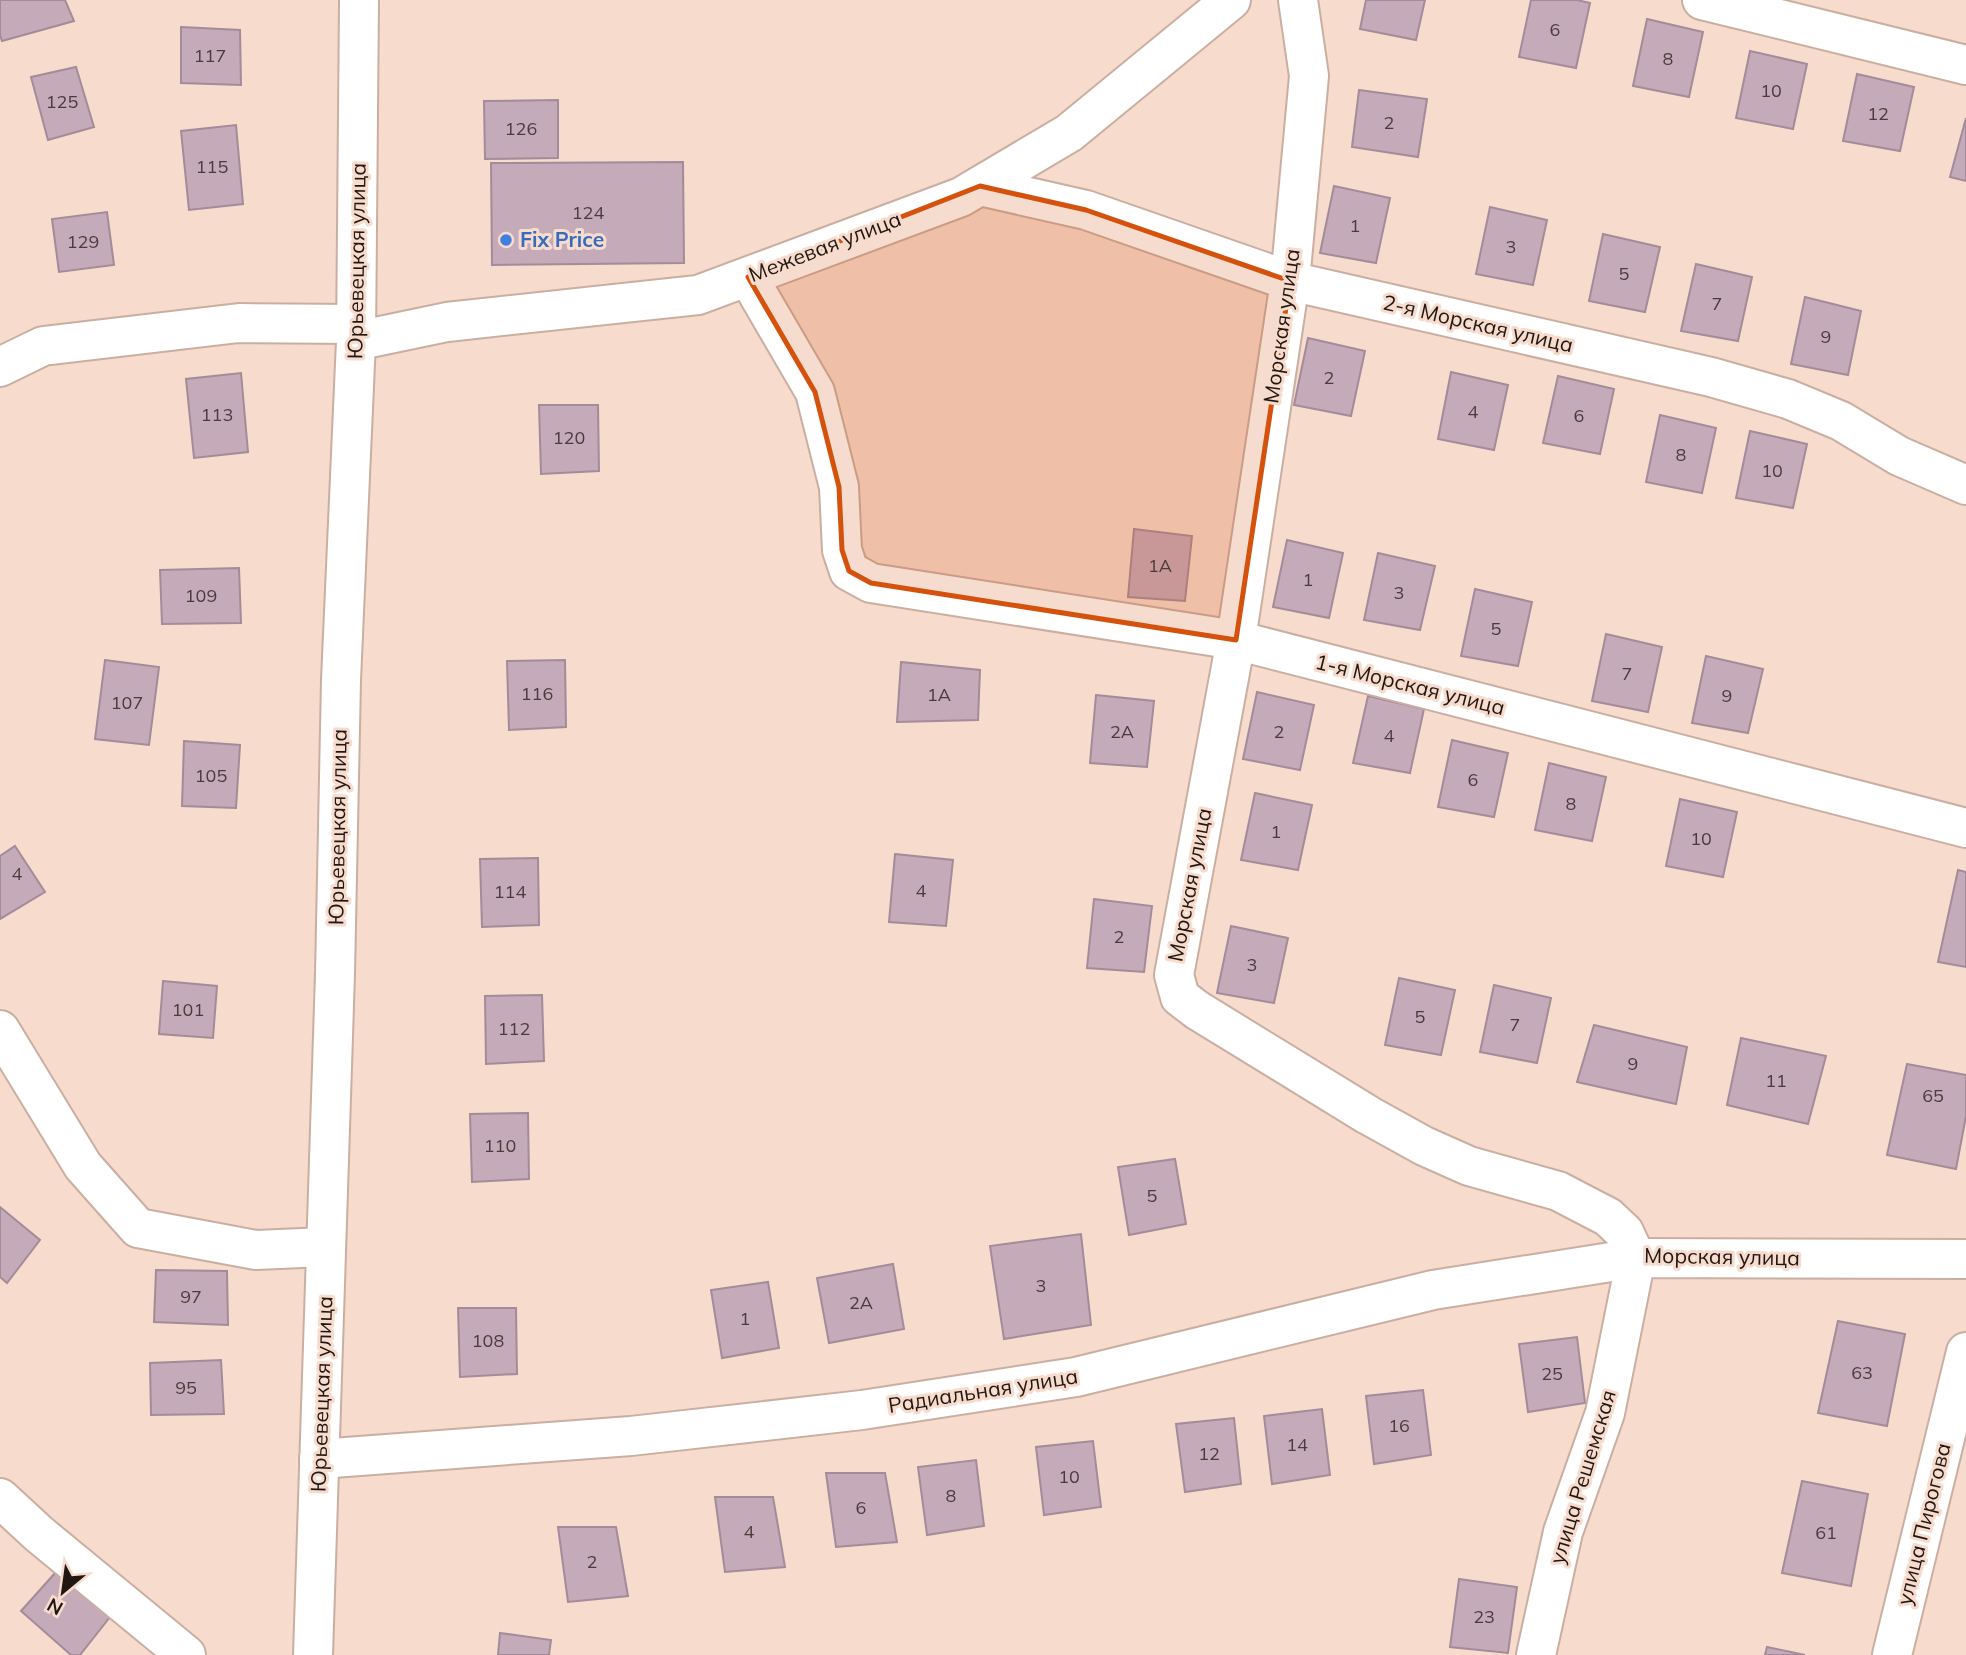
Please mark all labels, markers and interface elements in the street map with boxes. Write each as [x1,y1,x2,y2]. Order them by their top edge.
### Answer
house number: 6 [1550,18,1560,41]
house number: 117 [194,44,226,67]
house number: 8 [1663,47,1673,70]
house number: 10 [1760,79,1782,102]
house number: 125 [46,90,78,113]
house number: 12 [1867,102,1889,125]
house number: 2 [1384,111,1394,134]
house number: 126 [505,117,537,140]
house number: 115 [196,155,228,178]
street label: Юрьевецкая улица [341,163,371,359]
house number: 124 [572,201,604,224]
street label: Межевая улица [745,205,904,287]
house number: 1 [1350,214,1360,237]
place label: Fix Price [520,226,604,252]
house number: 129 [67,230,99,253]
marker: Fix Price [498,232,514,248]
house number: 3 [1506,235,1516,258]
street label: Морская улица [1257,247,1305,405]
house number: 5 [1619,262,1630,285]
street label: 2-я Морская улица [1381,288,1576,358]
house number: 7 [1712,292,1722,315]
house number: 9 [1821,325,1831,348]
house number: 2 [1324,366,1334,389]
house number: 4 [1468,400,1479,423]
house number: 113 [201,403,233,426]
house number: 6 [1574,404,1584,427]
house number: 120 [553,426,585,449]
house number: 8 [1676,443,1686,466]
house number: 10 [1761,459,1783,482]
house number: 1А [1148,554,1172,577]
house number: 1 [1303,568,1313,591]
house number: 3 [1394,581,1404,604]
house number: 109 [185,584,217,607]
house number: 5 [1491,617,1502,640]
street label: 1-я Морская улица [1313,648,1508,720]
house number: 7 [1622,662,1632,685]
house number: 116 [521,682,553,705]
house number: 1А [927,683,951,706]
house number: 9 [1722,684,1732,707]
house number: 107 [111,691,143,714]
house number: 2А [1110,720,1134,743]
house number: 2 [1274,720,1284,743]
house number: 4 [1384,724,1395,747]
street label: Юрьевецкая улица [322,729,352,925]
house number: 105 [195,764,227,787]
house number: 6 [1468,768,1478,791]
house number: 8 [1566,792,1576,815]
street label: Морская улица [1161,806,1217,964]
house number: 1 [1271,820,1281,843]
house number: 10 [1690,827,1712,850]
house number: 4 [12,862,23,885]
house number: 4 [916,879,927,902]
house number: 114 [494,880,526,903]
house number: 2 [1114,925,1124,948]
house number: 3 [1247,953,1257,976]
house number: 101 [172,998,204,1021]
house number: 5 [1415,1005,1426,1028]
house number: 7 [1510,1013,1520,1036]
house number: 112 [498,1017,530,1040]
house number: 9 [1628,1052,1638,1075]
house number: 11 [1765,1069,1787,1092]
house number: 65 [1922,1084,1944,1107]
house number: 110 [484,1134,516,1157]
house number: 5 [1147,1184,1158,1207]
street label: Морская улица [1644,1242,1800,1270]
house number: 3 [1036,1274,1046,1297]
house number: 97 [180,1285,202,1308]
house number: 2А [849,1291,873,1314]
street label: Юрьевецкая улица [305,1295,337,1493]
house number: 1 [740,1307,750,1330]
house number: 108 [472,1329,504,1352]
house number: 63 [1851,1361,1873,1384]
street label: Радиальная улица [886,1362,1080,1418]
house number: 25 [1541,1362,1563,1385]
house number: 95 [175,1376,197,1399]
street label: улица Решемская [1543,1386,1621,1567]
house number: 16 [1388,1414,1410,1437]
house number: 14 [1286,1433,1308,1456]
street label: улица Пирогова [1890,1440,1956,1608]
house number: 12 [1198,1442,1220,1465]
house number: 10 [1058,1465,1080,1488]
house number: 8 [946,1484,956,1507]
house number: 6 [856,1496,866,1519]
house number: 4 [744,1520,755,1543]
house number: 61 [1815,1521,1837,1544]
house number: 2 [587,1550,597,1573]
north arrow [28,1557,98,1627]
text: N [43,1593,67,1621]
house number: 23 [1473,1605,1495,1628]

